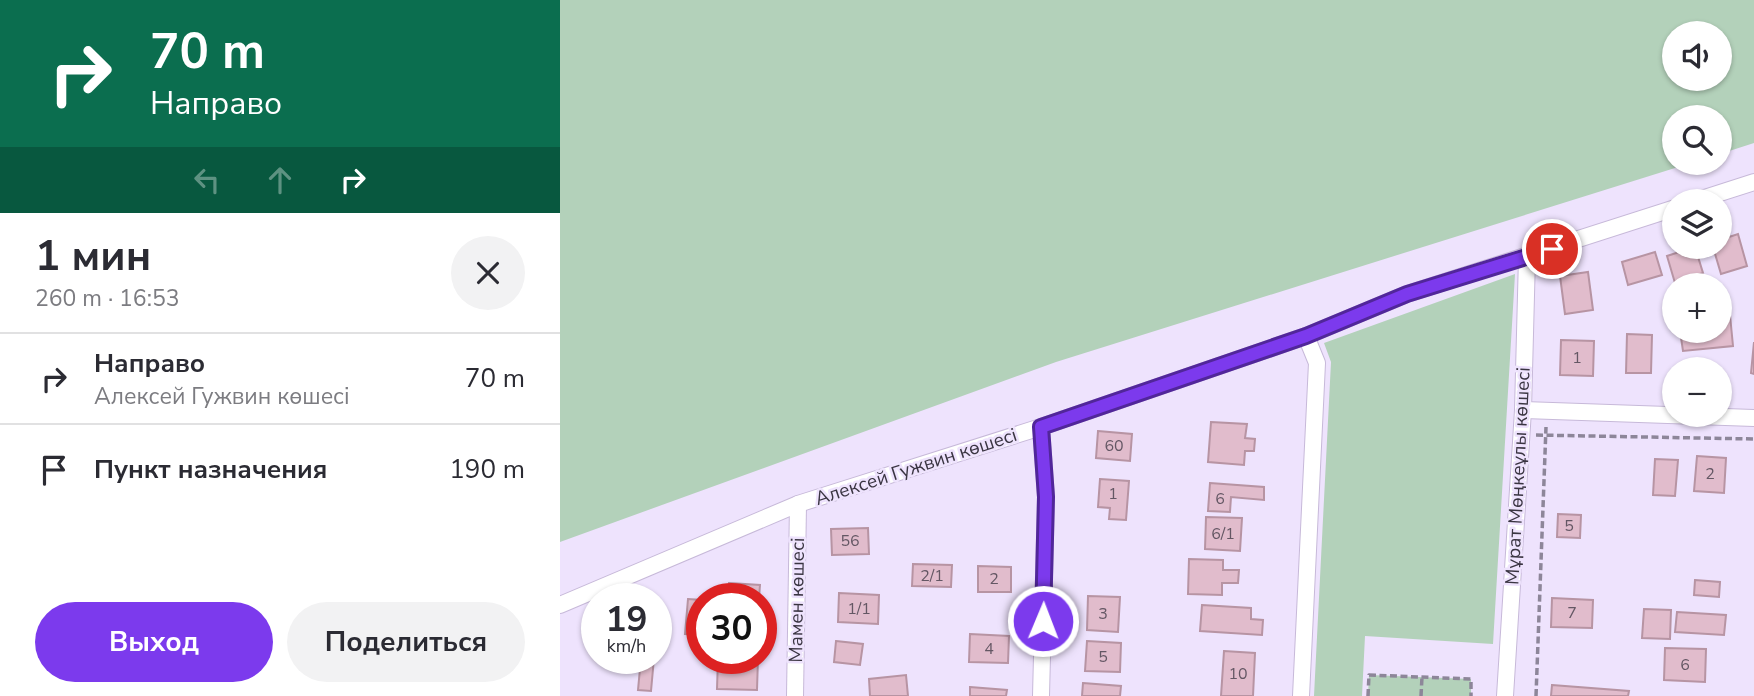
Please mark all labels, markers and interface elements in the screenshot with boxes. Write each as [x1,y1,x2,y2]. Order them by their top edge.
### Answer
text: 70 m [150,18,265,85]
map controls [1662,21,1732,427]
button: sound [1662,21,1732,91]
icon: right [35,28,126,119]
text: Направо [150,82,282,125]
button: search [1662,105,1732,175]
icon: left [188,161,226,199]
icon: ahead [261,161,299,199]
icon: right [334,161,372,199]
button: layers [1662,189,1732,259]
pin [1522,219,1582,279]
text: 1 мин [35,228,151,285]
icon: arrive [1533,230,1571,268]
button: close [451,236,525,310]
button: + [1662,273,1732,343]
text: 260 m · 16:53 [35,283,180,314]
text: Направо [94,346,205,381]
house number: 1 [1572,347,1582,369]
button: − [1662,357,1732,427]
icon: right [35,360,73,398]
text: 70 m [465,361,525,396]
street label: Мұрат Мөңкеұлы көшесі [1499,366,1537,586]
text: Алексей Гужвин көшесі [94,381,350,412]
street label: Алексей Гужвин көшесі [812,422,1020,512]
house number: 60 [1104,435,1124,457]
icon: arrive [35,451,73,489]
text: Пункт назначения [94,452,327,487]
text: 190 m [449,452,525,487]
house number: 2 [1705,463,1715,485]
house number: 1 [1108,483,1118,505]
house number: 6 [1215,488,1225,510]
house number: 5 [1564,515,1574,537]
house number: 6/1 [1211,523,1235,545]
house number: 56 [840,530,860,552]
street label: Мамен көшесі [783,537,811,663]
house number: 2/1 [920,565,944,587]
house number: 2 [989,568,999,590]
speed limit sign: 30 [686,583,777,674]
position arrow [1006,584,1080,658]
text: 19 [605,596,648,643]
house number: 1/1 [847,598,871,620]
button: Выход [35,602,273,682]
button: Поделиться [287,602,525,682]
house number: 7 [1567,602,1577,624]
house number: 3 [1098,603,1108,625]
text: km/h [607,634,646,658]
house number: 4 [984,638,994,660]
house number: 5 [1098,646,1108,668]
house number: 6 [1680,654,1690,676]
house number: 10 [1228,663,1248,685]

